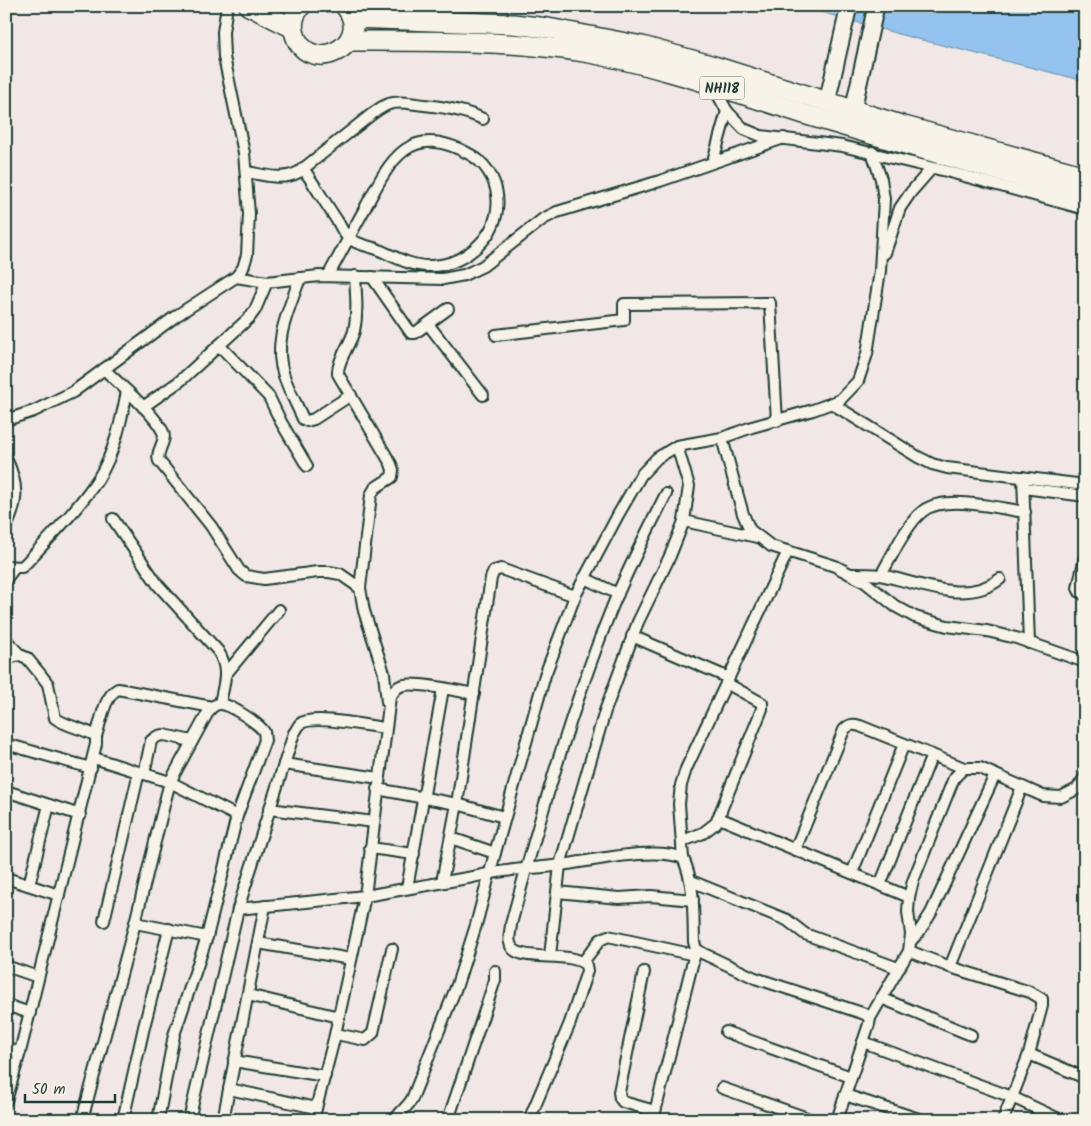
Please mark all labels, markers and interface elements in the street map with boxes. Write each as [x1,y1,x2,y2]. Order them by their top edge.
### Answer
road number: NH118 [700,76,744,100]
scale bar [25,1071,115,1103]
text: 50 m [32,1078,66,1102]

